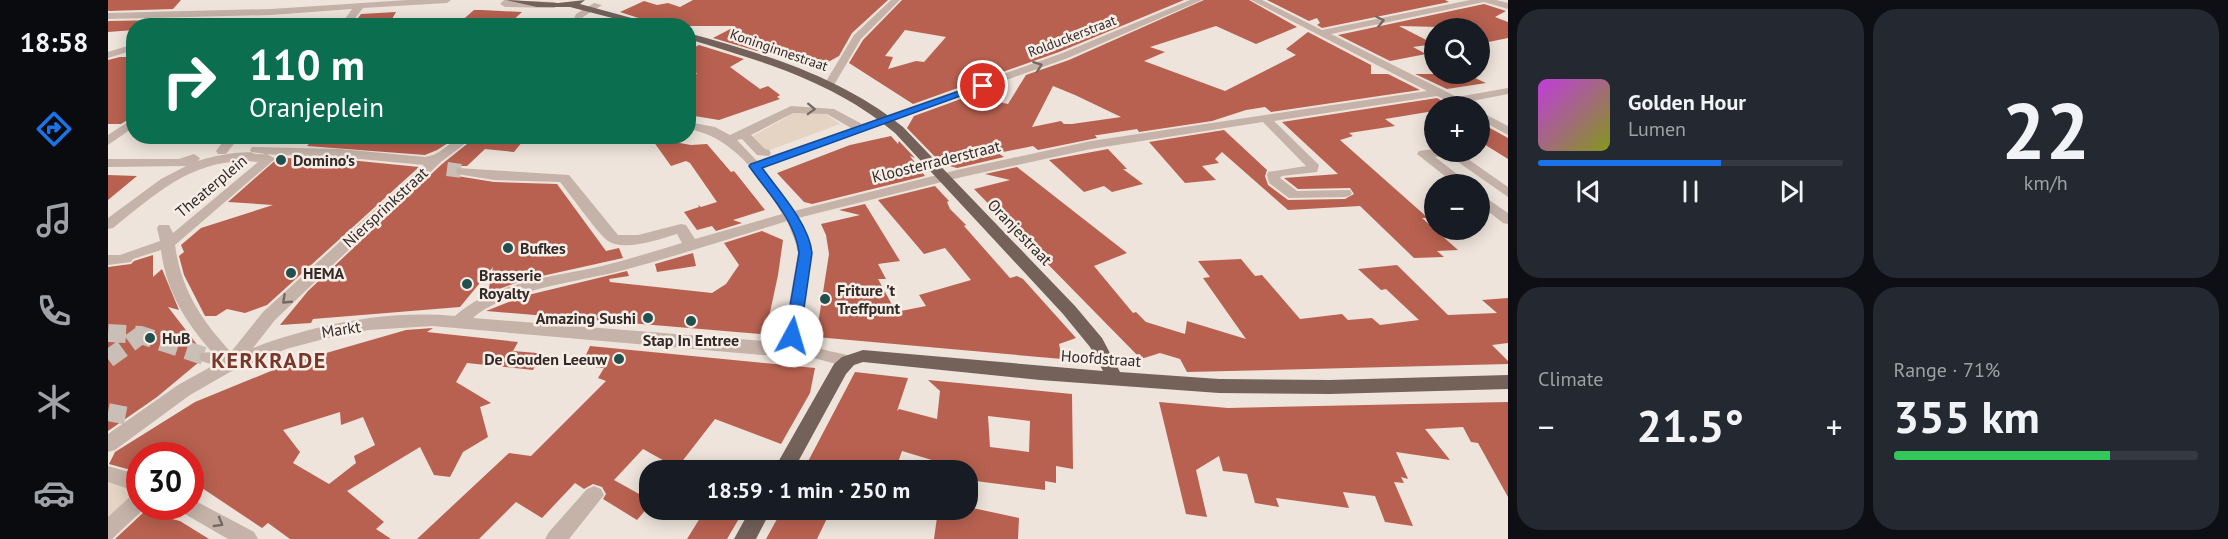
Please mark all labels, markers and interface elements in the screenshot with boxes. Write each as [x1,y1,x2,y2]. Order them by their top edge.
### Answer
street label: Rolduckerstraat [1025,11,1119,61]
one-way arrow [1374,15,1384,28]
map controls [1424,18,1490,240]
button: search [1424,18,1490,84]
text: 18:58 [20,25,88,59]
street label: Koninginnestraat [728,25,830,75]
text: 110 m [249,37,365,92]
icon: right [150,42,228,120]
pin [957,60,1008,111]
one-way arrow [1032,60,1043,73]
icon: arrive [966,69,999,102]
text: 22 [2002,80,2090,181]
text: Golden Hour [1628,88,1746,116]
text: Oranjeplein [249,90,384,124]
button: + [1424,96,1490,162]
one-way arrow [807,103,816,116]
icon: directions [33,108,75,150]
text: Lumen [1628,116,1686,142]
street label: Kloosterraderstraat [870,135,1003,187]
street label: Theaterplein [171,150,251,222]
place label: Domino's [293,150,355,170]
marker: Domino's [274,153,288,167]
street label: Niersprinkstraat [338,162,432,252]
text: km/h [2024,170,2068,196]
button: − [1424,174,1490,240]
icon: previous [1572,175,1605,208]
icon: pause [1674,175,1707,208]
icon: next [1775,175,1808,208]
street label: Oranjestraat [984,195,1057,270]
icon: music [33,199,75,241]
place label: Bufkes [520,238,566,258]
marker: Bufkes [501,241,515,255]
place label: HEMA [303,263,345,283]
place label: Brasserie Royalty [479,265,542,303]
marker: HEMA [284,266,298,280]
marker: Brasserie Royalty [460,277,474,291]
place label: Friture 't Treffpunt [837,280,900,318]
icon: phone [33,290,75,332]
marker: Friture 't Treffpunt [818,292,832,306]
one-way arrow [282,293,293,304]
position arrow [760,304,824,368]
place label: Amazing Sushi [536,308,636,328]
marker: Amazing Sushi [641,311,655,325]
marker: Stap In Entree [684,314,698,328]
street label: Markt [320,316,362,342]
place label: HuB [162,328,190,348]
place label: Stap In Entree [643,330,739,350]
marker: HuB [143,331,157,345]
street label: Hoofdstraat [1060,345,1142,371]
district label: KERKRADE [211,346,327,374]
place label: De Gouden Leeuw [484,349,607,369]
marker: De Gouden Leeuw [612,352,626,366]
text: Range · 71% [1894,357,2000,383]
text: Climate [1538,366,1604,392]
icon: climate [33,381,75,423]
text: 355 km [1894,387,2040,445]
text: 21.5° [1637,396,1744,454]
text: − [1538,405,1555,448]
text: + [1826,405,1843,448]
speed limit sign: 30 [126,442,204,520]
icon: car [33,472,75,514]
text: 18:59 · 1 min · 250 m [707,476,910,504]
one-way arrow [213,515,223,527]

